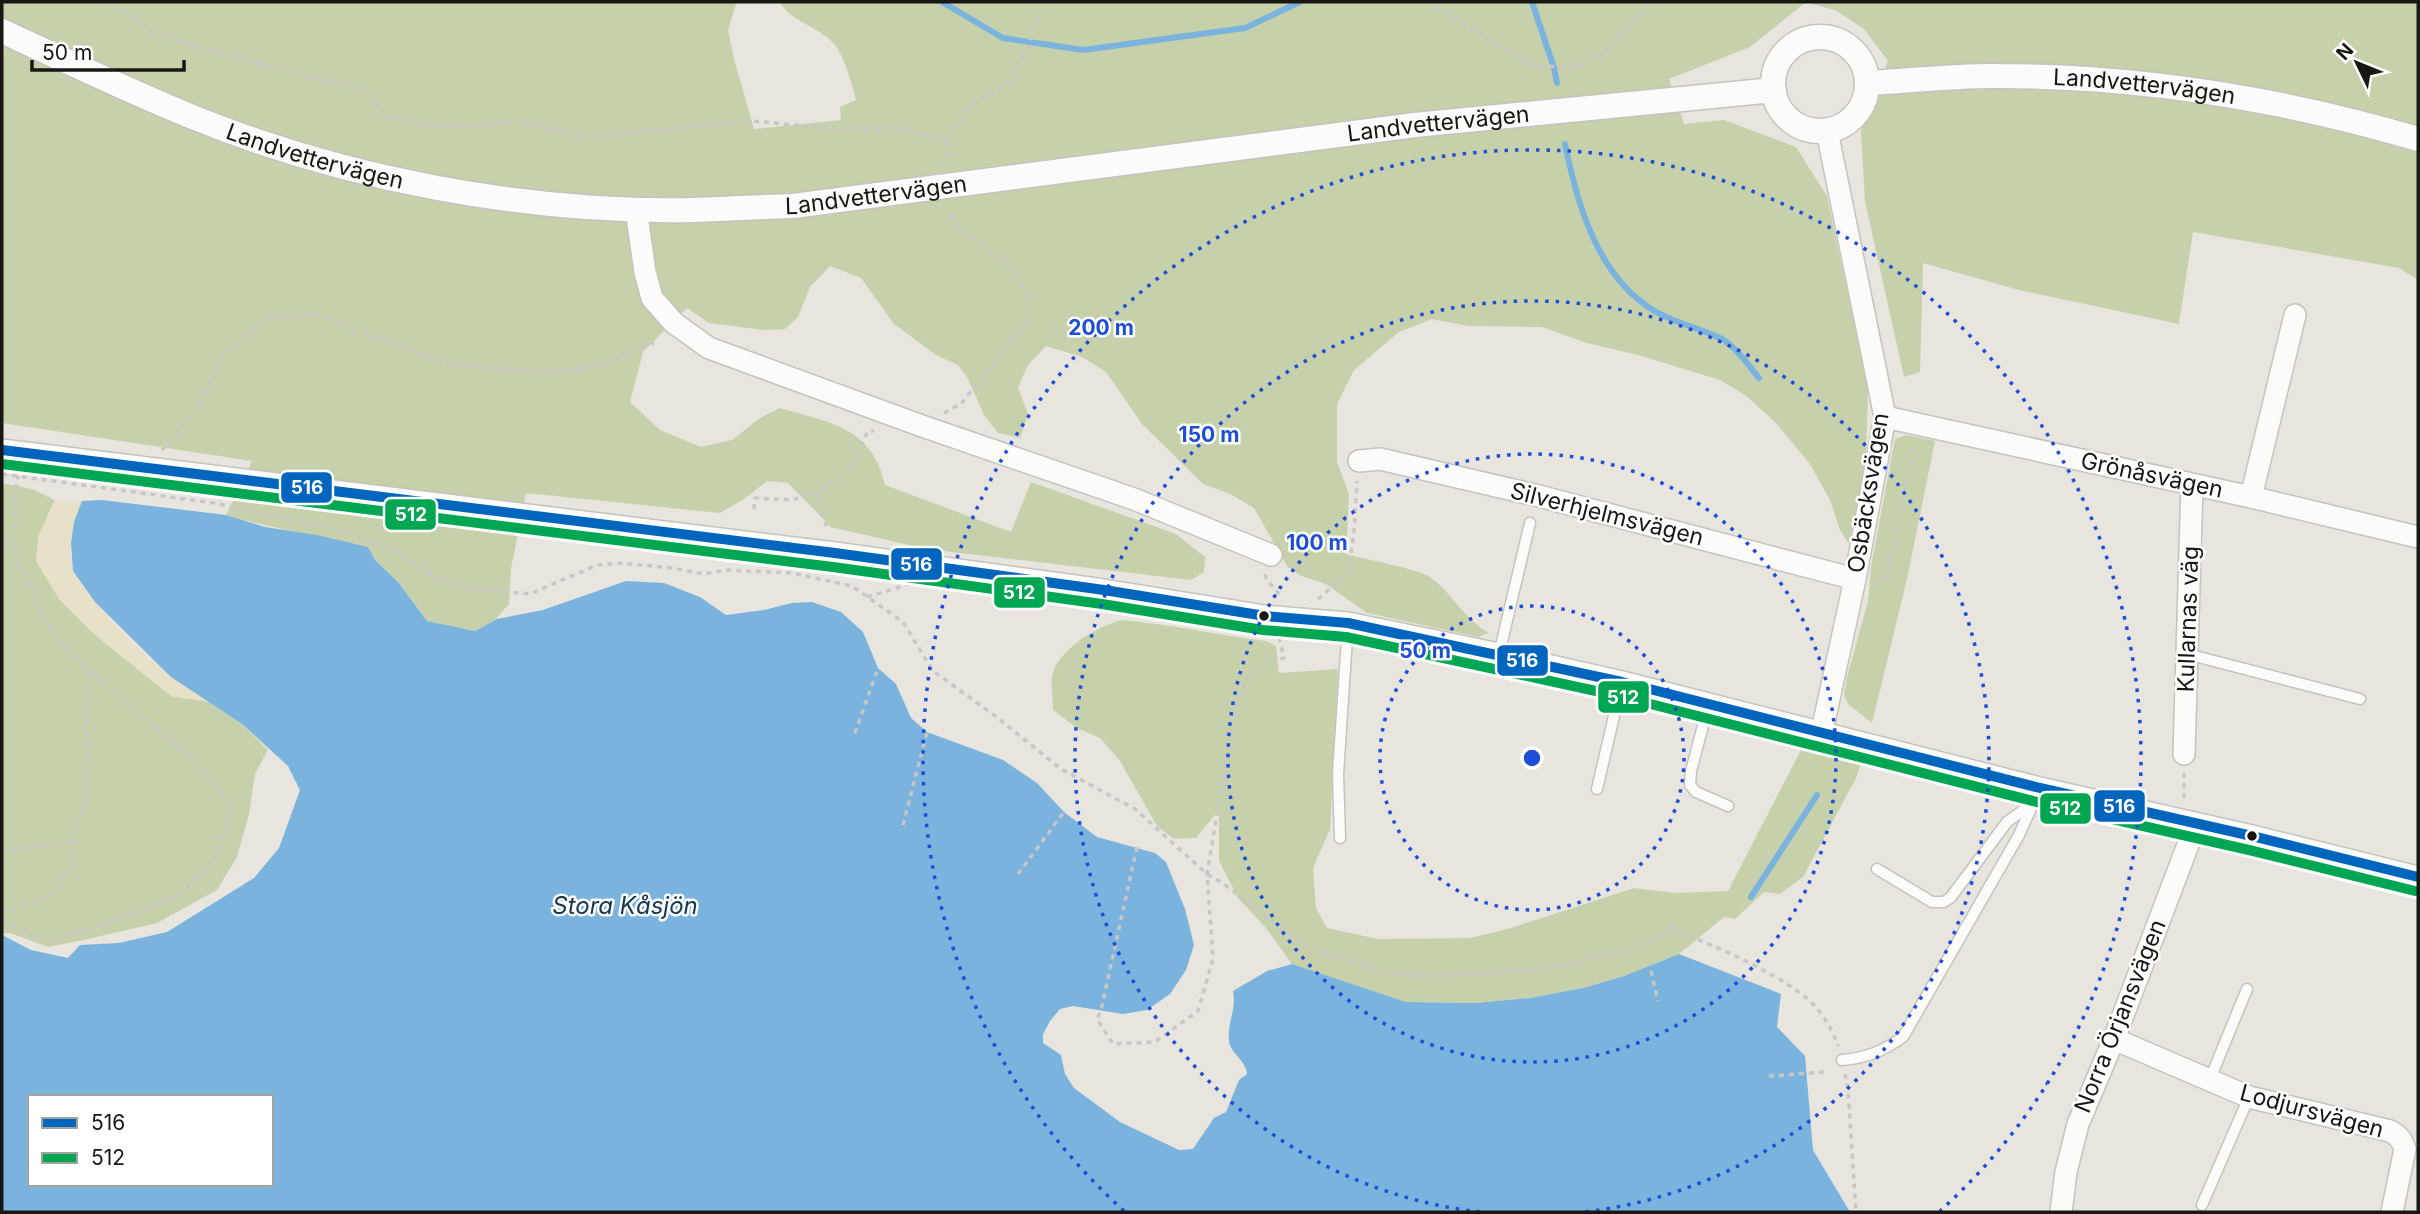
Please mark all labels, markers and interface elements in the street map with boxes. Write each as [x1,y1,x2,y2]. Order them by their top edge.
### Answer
scale bar [32,28,184,72]
north arrow [2322,28,2392,98]
text: N [2332,39,2358,65]
text: 50 m [42,40,92,65]
street label: Landvettervägen [2053,63,2238,110]
street label: Landvettervägen [1345,100,1531,148]
street label: Landvettervägen [222,117,406,195]
street label: Landvettervägen [784,169,968,220]
text: 200 m [1068,315,1134,340]
street label: Osbäcksvägen [1842,411,1894,575]
text: 150 m [1179,422,1239,447]
street label: Grönåsvägen [2078,446,2226,504]
line badge: 516 [280,471,333,504]
text: 516 [291,476,323,499]
street label: Silverhjelmsvägen [1507,476,1707,552]
line badge: 512 [384,498,437,531]
text: 512 [395,503,427,526]
text: 100 m [1286,530,1348,555]
street label: Kullarnas väg [2171,545,2205,693]
line badge: 516 [890,547,943,581]
text: 516 [900,553,932,576]
line badge: 512 [993,576,1046,609]
text: 512 [1003,581,1035,604]
unlabelled marker [1257,609,1271,623]
text: 50 m [1399,638,1451,663]
line badge: 516 [1496,644,1549,677]
text: 516 [1506,649,1538,672]
line badge: 512 [1597,680,1650,714]
text: 512 [1607,686,1639,709]
centre of rings [1520,746,1544,770]
line badge: 516 [2093,789,2146,823]
line badge: 512 [2039,792,2092,825]
text: 516 [2103,795,2135,818]
text: 512 [2049,797,2081,820]
unlabelled marker [2245,829,2259,843]
water label: Stora Kåsjön [552,891,698,920]
street label: Norra Örjansvägen [2068,915,2172,1117]
street label: Lodjursvägen [2237,1078,2387,1144]
legend [28,1095,273,1186]
text: 516 [91,1110,125,1135]
text: 512 [91,1145,125,1170]

